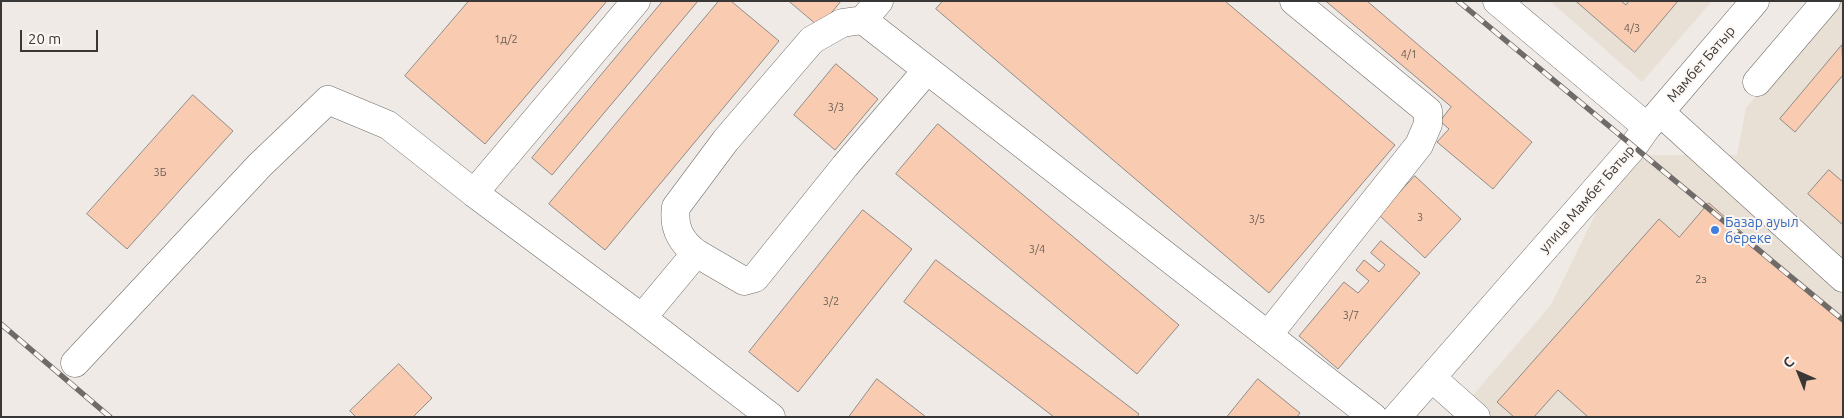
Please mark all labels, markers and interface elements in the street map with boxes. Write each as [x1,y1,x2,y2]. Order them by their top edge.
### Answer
scale bar [22,20,100,52]
house number: 4/3 [1624,21,1640,35]
street label: Мамбет Батыр [1663,22,1739,106]
text: 20 m [28,30,61,47]
house number: 1д/2 [494,32,518,46]
house number: 4/1 [1401,47,1417,61]
house number: 3/3 [828,100,844,114]
street label: улица Мамбет Батыр [1536,142,1638,256]
house number: 3Б [154,165,166,179]
house number: 3 [1417,210,1423,224]
house number: 3/5 [1249,212,1265,226]
place label: Базар ауыл береке [1725,214,1799,246]
marker: Базар ауыл береке [1709,224,1721,236]
house number: 3/4 [1029,242,1045,256]
house number: 2з [1695,272,1707,286]
house number: 3/2 [823,294,839,308]
house number: 3/7 [1343,308,1359,322]
north arrow [1774,348,1824,398]
text: С [1780,353,1797,371]

